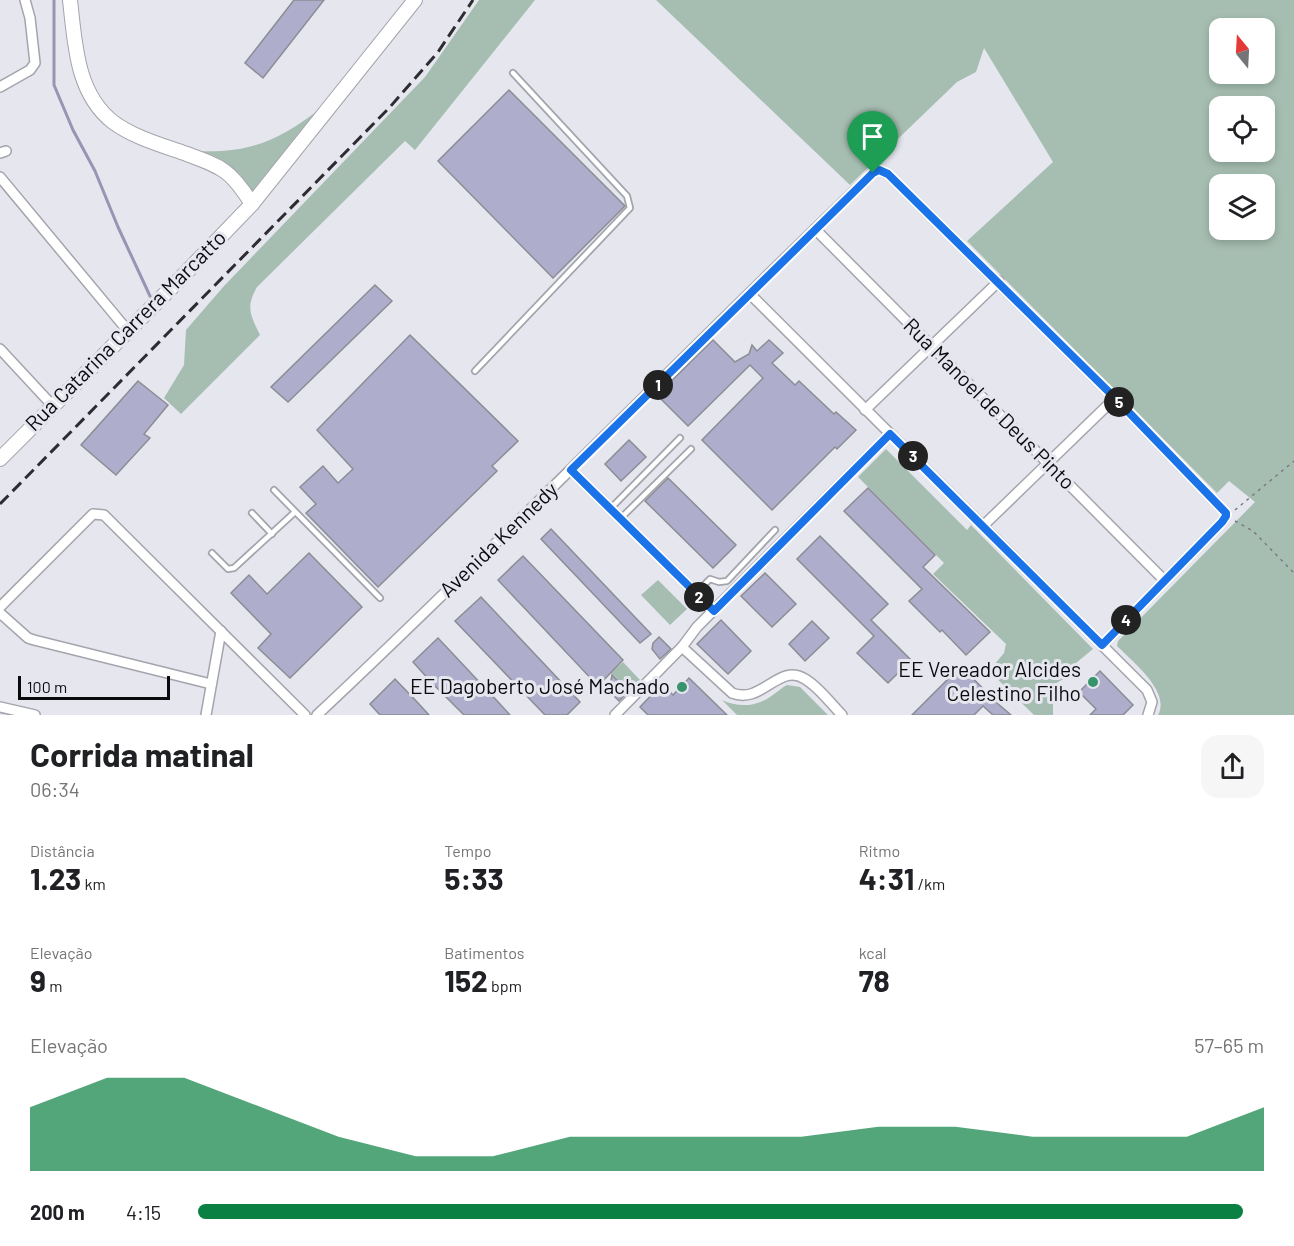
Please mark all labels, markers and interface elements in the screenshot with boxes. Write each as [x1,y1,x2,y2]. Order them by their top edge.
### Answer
north arrow [1209,18,1275,84]
map controls [1209,18,1275,240]
button: locate [1209,96,1275,162]
pin [847,111,898,173]
icon: arrive [856,120,889,153]
button: layers [1209,174,1275,240]
street label: Rua Catarina Carrera Marcatto [19,224,230,435]
street label: Rua Manoel de Deus Pinto [899,312,1081,494]
pin: 1 [643,370,673,400]
text: 1 [655,375,661,394]
pin: 5 [1104,387,1134,417]
text: 5 [1115,392,1123,411]
pin: 3 [898,441,928,471]
text: 3 [909,446,917,465]
street label: Avenida Kennedy [434,476,562,602]
pin: 2 [684,582,714,612]
text: 2 [695,587,703,606]
pin: 4 [1111,605,1141,635]
text: 4 [1121,610,1131,629]
place label: EE Vereador Alcides Celestino Filho [898,656,1081,705]
scale bar [18,673,170,700]
place label: EE Dagoberto José Machado [410,673,670,698]
marker: EE Vereador Alcides Celestino Filho [1086,675,1100,689]
text: 100 m [27,677,67,696]
marker: EE Dagoberto José Machado [675,680,689,694]
text: Corrida matinal [30,734,254,774]
button: share [1201,735,1264,798]
text: 06:34 [30,777,80,801]
text: Distância [30,841,95,860]
text: Tempo [444,841,492,860]
text: Ritmo [859,841,900,860]
text: 1.23 [30,860,81,896]
text: 5:33 [444,860,504,896]
text: 4:31 [859,860,914,896]
text: km [81,874,106,893]
text: /km [914,874,945,893]
text: Elevação [30,943,92,962]
text: Batimentos [444,943,525,962]
text: kcal [859,943,887,962]
text: 9 [30,962,46,998]
text: 152 [444,962,488,998]
text: 78 [859,962,890,998]
text: m [46,976,62,995]
text: bpm [488,976,522,995]
text: Elevação [30,1033,108,1057]
text: 57–65 m [1194,1033,1264,1057]
text: 200 m [30,1200,85,1224]
text: 4:15 [126,1200,161,1224]

